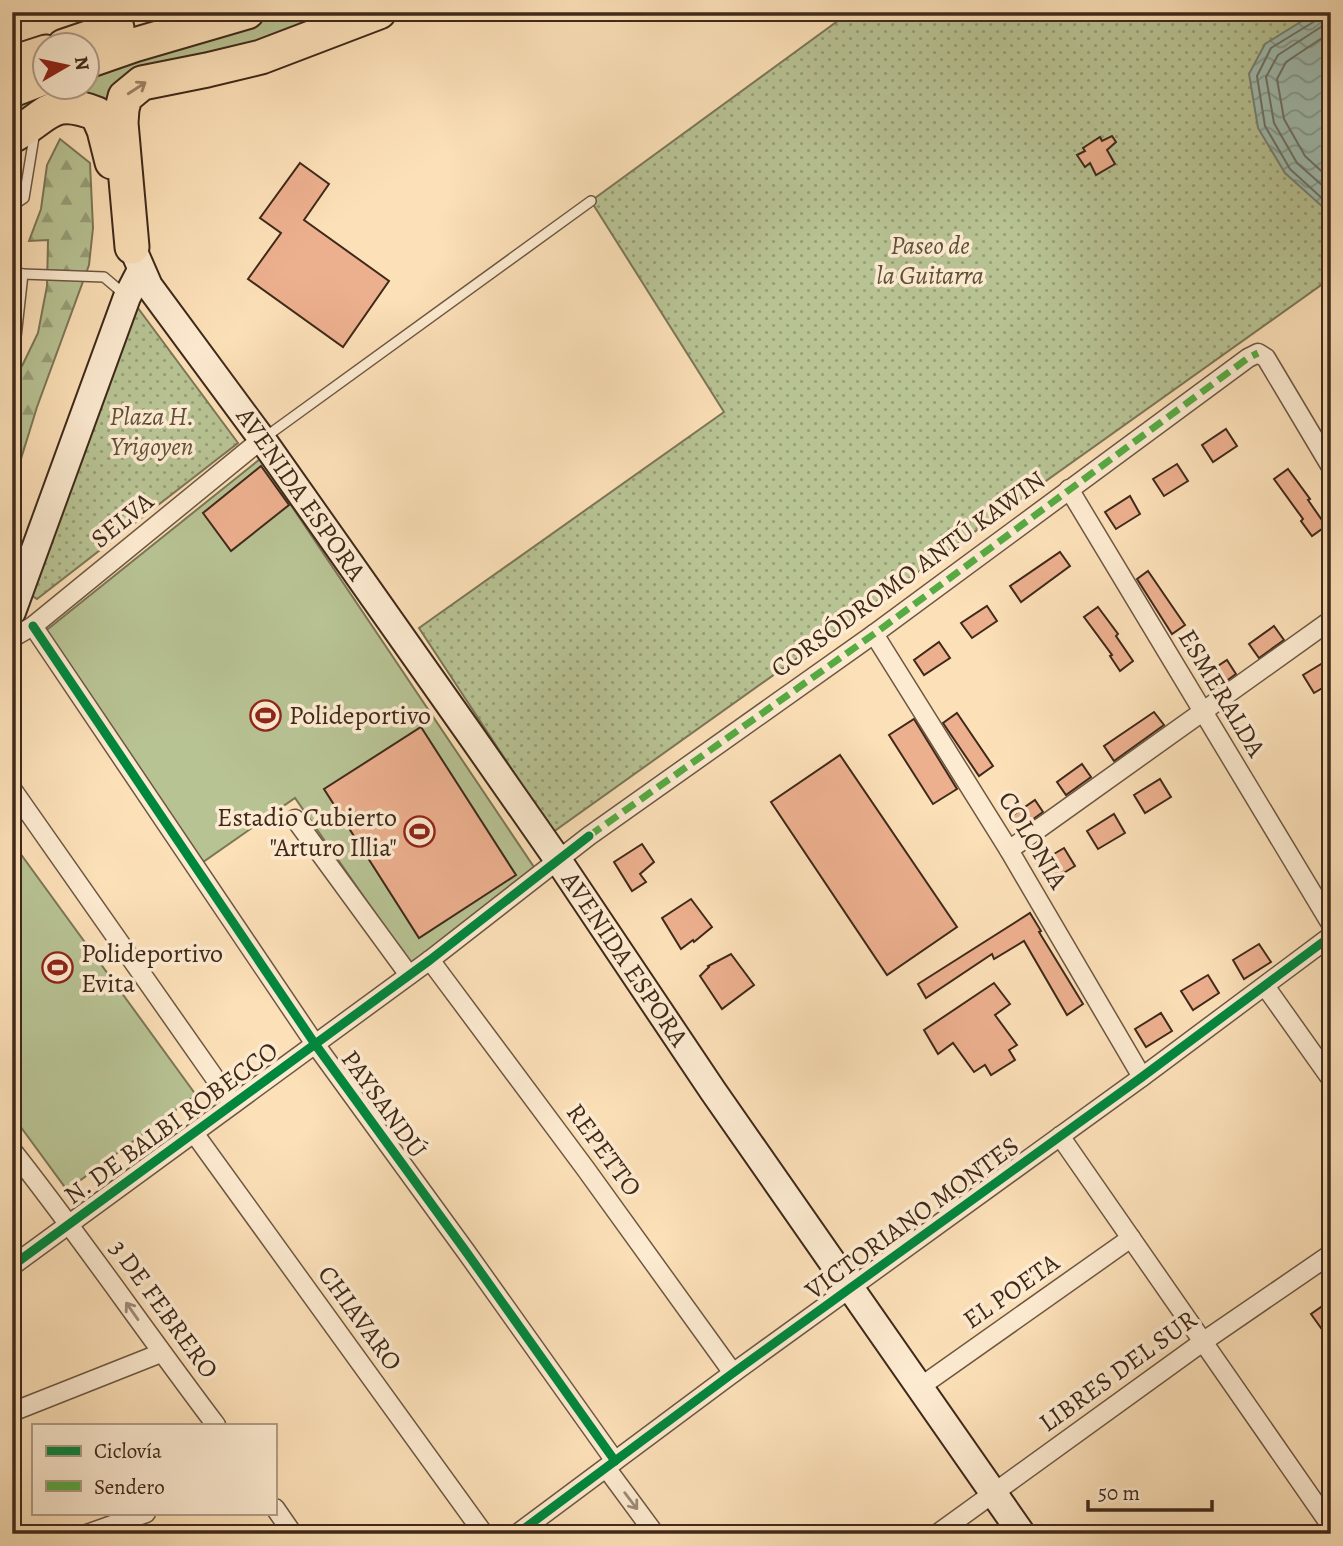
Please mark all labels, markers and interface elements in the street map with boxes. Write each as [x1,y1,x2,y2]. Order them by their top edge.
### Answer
north arrow [32,32,102,102]
text: N [68,55,96,73]
one-way arrow [126,81,146,95]
park label: Paseo de la Guitarra [876,228,984,293]
park label: Plaza H. Yrigoyen [110,399,194,464]
street label: AVENIDA ESPORA [228,399,374,588]
street label: CORSÓDROMO ANTÚ KAWIN [764,463,1052,685]
street label: SELVA [83,483,161,556]
street label: ESMERALDA [1170,622,1274,764]
sports icon: Polideportivo [249,698,283,732]
place label: Polideportivo [289,698,431,733]
street label: COLONIA [990,785,1076,896]
place label: Estadio Cubierto "Arturo Illia" [217,800,397,865]
sports icon: Estadio Cubierto "Arturo Illia" [403,815,437,849]
street label: AVENIDA ESPORA [553,864,697,1054]
place label: Polideportivo Evita [81,936,223,1001]
sports icon: Polideportivo Evita [41,951,75,985]
street label: N. DE BALBI ROBECCO [57,1033,285,1213]
street label: PAYSANDÚ [333,1043,435,1165]
street label: REPETTO [558,1096,650,1204]
street label: VICTORIANO MONTES [797,1128,1026,1308]
street label: 3 DE FEBRERO [102,1232,226,1386]
street label: EL POETA [956,1245,1067,1337]
street label: CHIAVARO [310,1258,410,1378]
one-way arrow [125,1302,139,1321]
street label: LIBRES DEL SUR [1032,1302,1204,1440]
legend [32,1424,276,1514]
text: Ciclovía [94,1437,162,1465]
scale bar [1088,1469,1212,1513]
text: Sendero [94,1473,165,1501]
text: 50 m [1098,1479,1140,1507]
one-way arrow [624,1491,638,1510]

